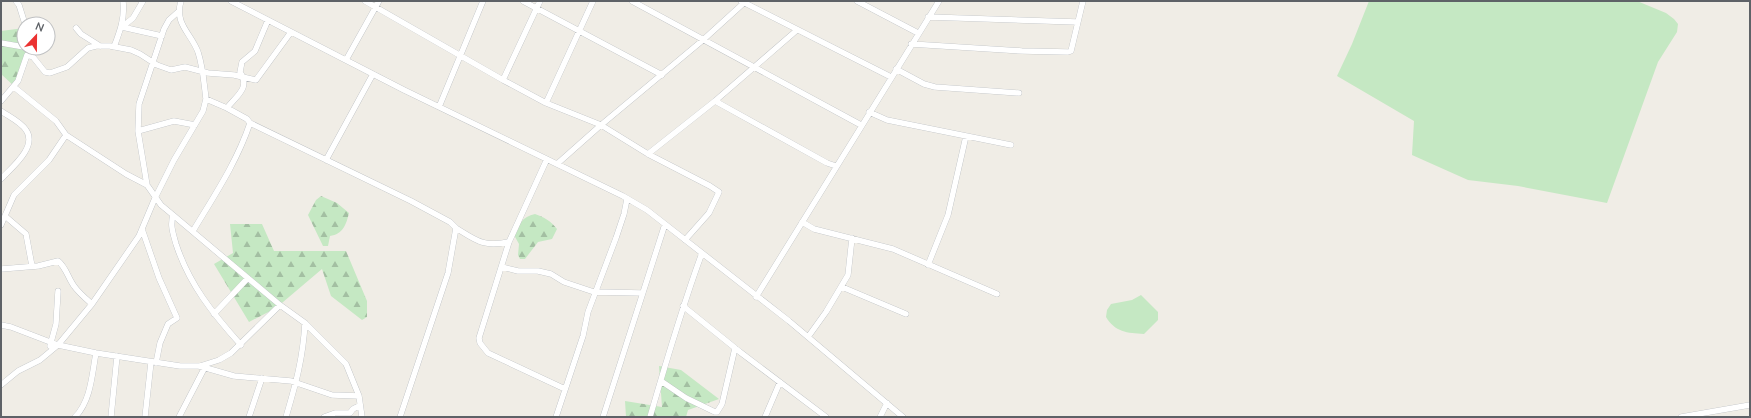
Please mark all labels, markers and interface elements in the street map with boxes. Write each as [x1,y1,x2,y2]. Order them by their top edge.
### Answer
north arrow [16,16,56,56]
text: N [33,19,46,36]

